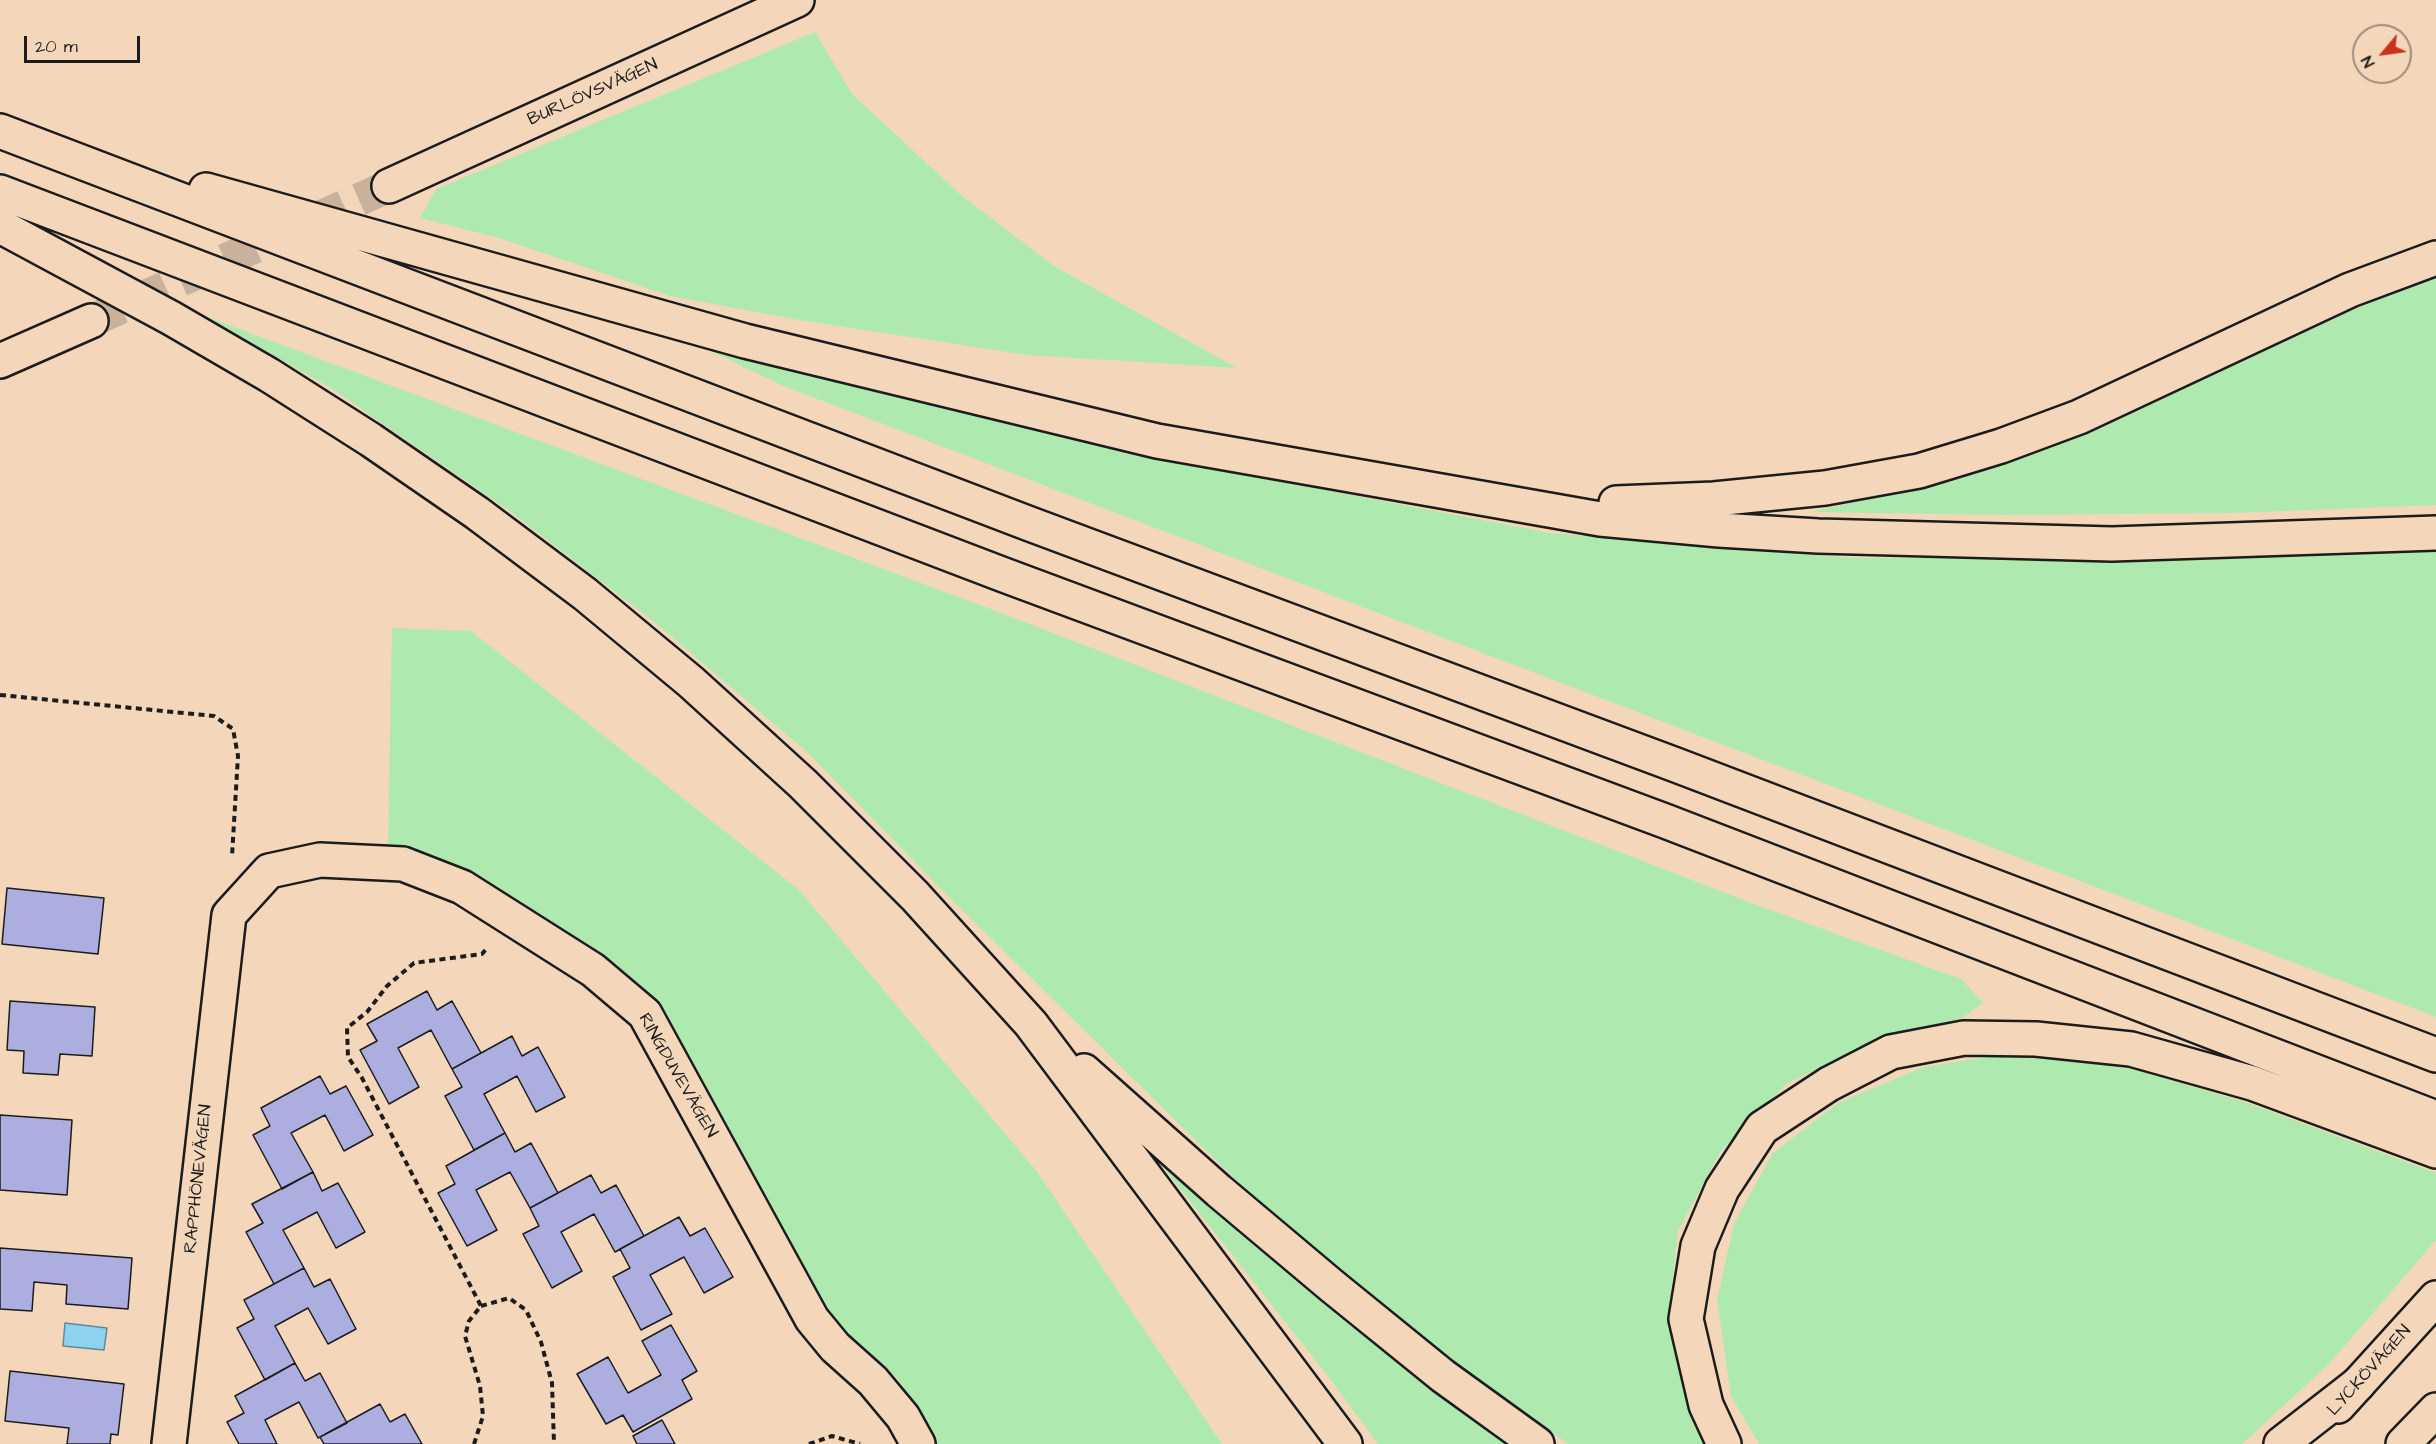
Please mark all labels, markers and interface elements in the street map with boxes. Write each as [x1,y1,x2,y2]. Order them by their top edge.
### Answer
scale bar [27,24,142,62]
north arrow [2352,24,2412,84]
text: 20 m [35,34,78,59]
text: N [2356,52,2380,71]
street label: BURLÖVSVÄGEN [525,55,661,131]
street label: RINGDUVEVÄGEN [633,1010,721,1142]
street label: RAPPHÖNEVÄGEN [180,1104,218,1254]
street label: LYCKÖVÄGEN [2324,1321,2416,1421]

